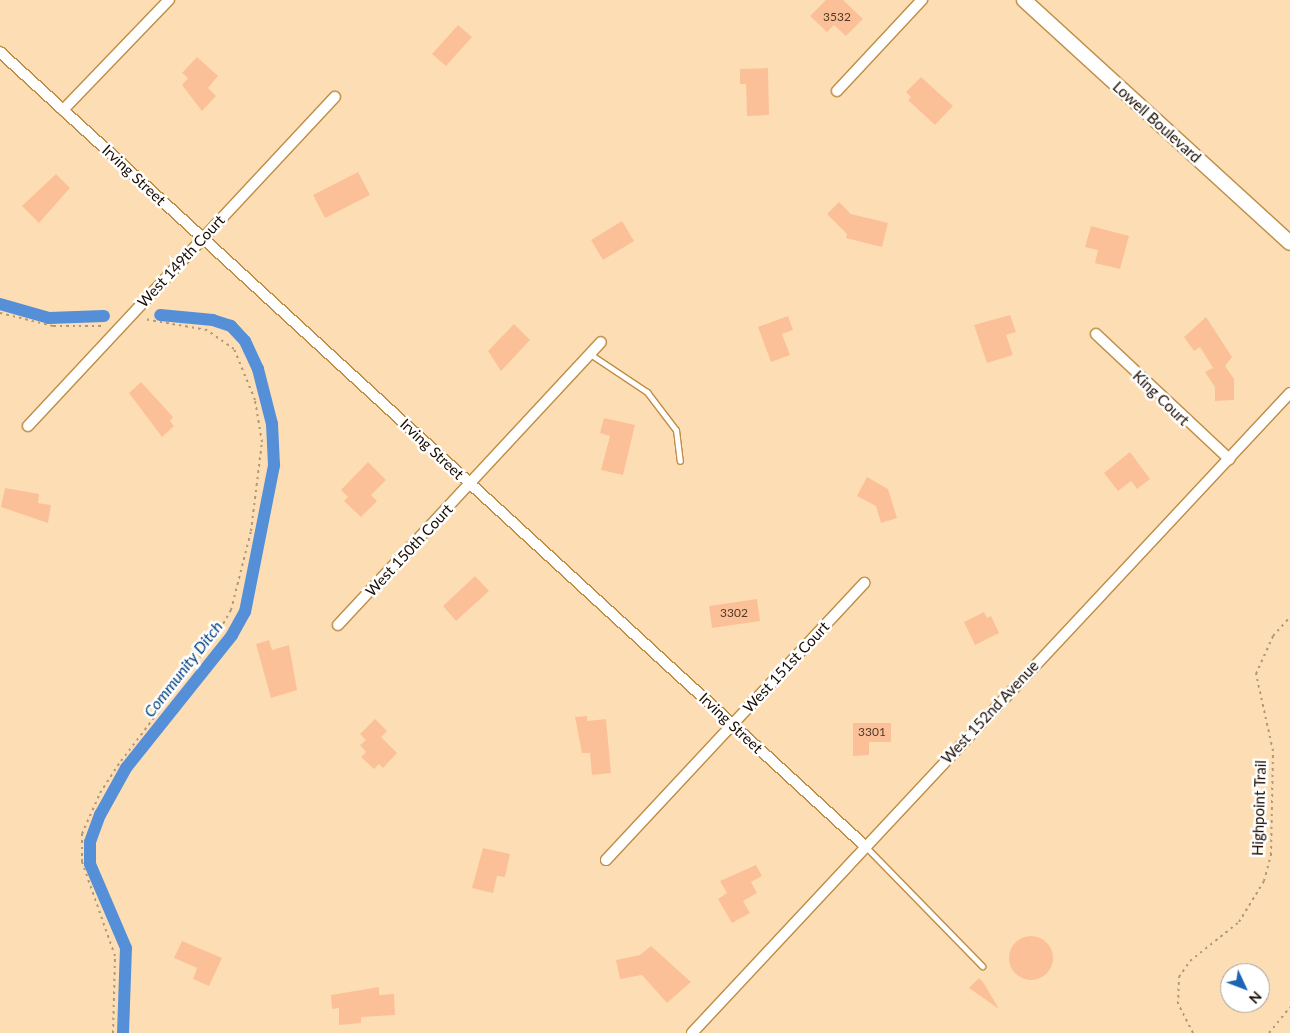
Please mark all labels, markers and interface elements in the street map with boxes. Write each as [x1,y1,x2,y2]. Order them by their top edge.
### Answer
house number: 3532 [823,10,851,24]
street label: Lowell Boulevard [1109,78,1205,166]
street label: Irving Street [98,141,170,209]
street label: West 149th Court [134,211,228,311]
street label: King Court [1129,367,1193,429]
street label: Irving Street [396,415,468,483]
street label: West 150th Court [362,500,456,600]
house number: 3302 [720,606,748,620]
water label: Community Ditch [139,617,227,721]
street label: West 151st Court [739,618,833,716]
street label: West 152nd Avenue [937,657,1043,767]
street label: Irving Street [695,689,767,757]
house number: 3301 [858,725,886,739]
street label: Highpoint Trail [1248,760,1270,856]
north arrow [1220,963,1270,1013]
text: N [1246,988,1266,1008]

